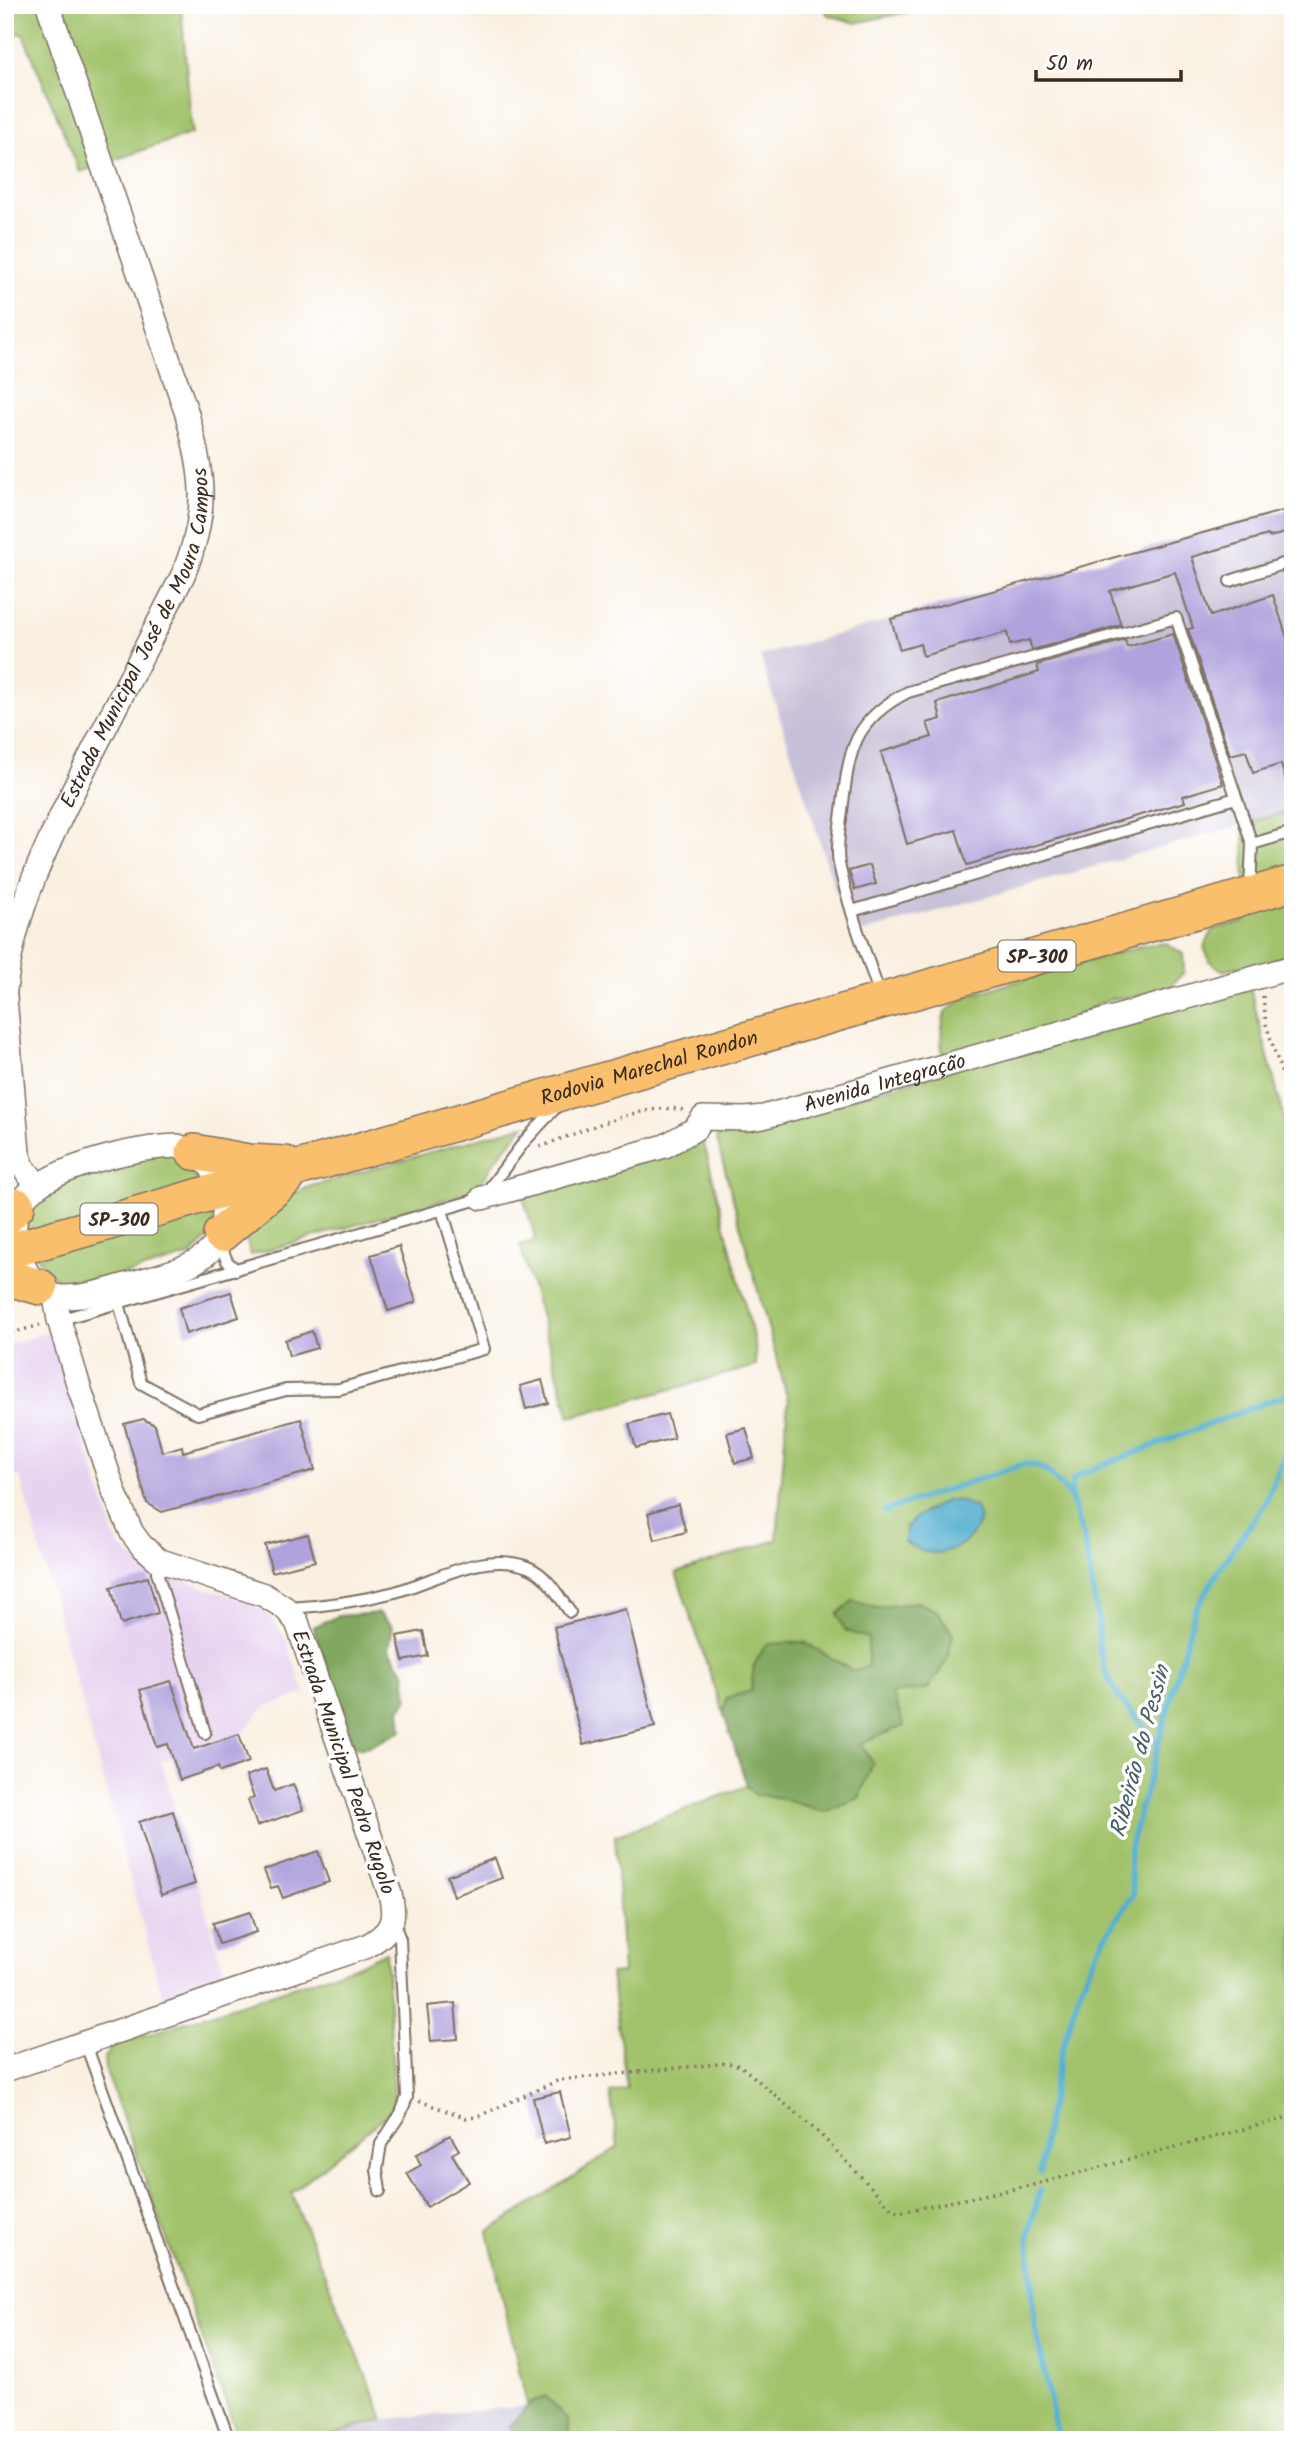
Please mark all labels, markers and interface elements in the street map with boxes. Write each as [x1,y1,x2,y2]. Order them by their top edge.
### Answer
scale bar [1036,38,1181,82]
text: 50 m [1046,48,1093,81]
street label: Estrada Municipal José de Moura Campos [52,466,219,814]
road number: SP-300 [998,940,1076,972]
street label: Rodovia Marechal Rondon [537,1022,762,1116]
street label: Avenida Integração [800,1045,970,1123]
road number: SP-300 [80,1204,158,1234]
street label: Estrada Municipal Pedro Rugolo [282,1626,403,1899]
water label: Ribeirão do Pessin [1101,1660,1182,1841]

